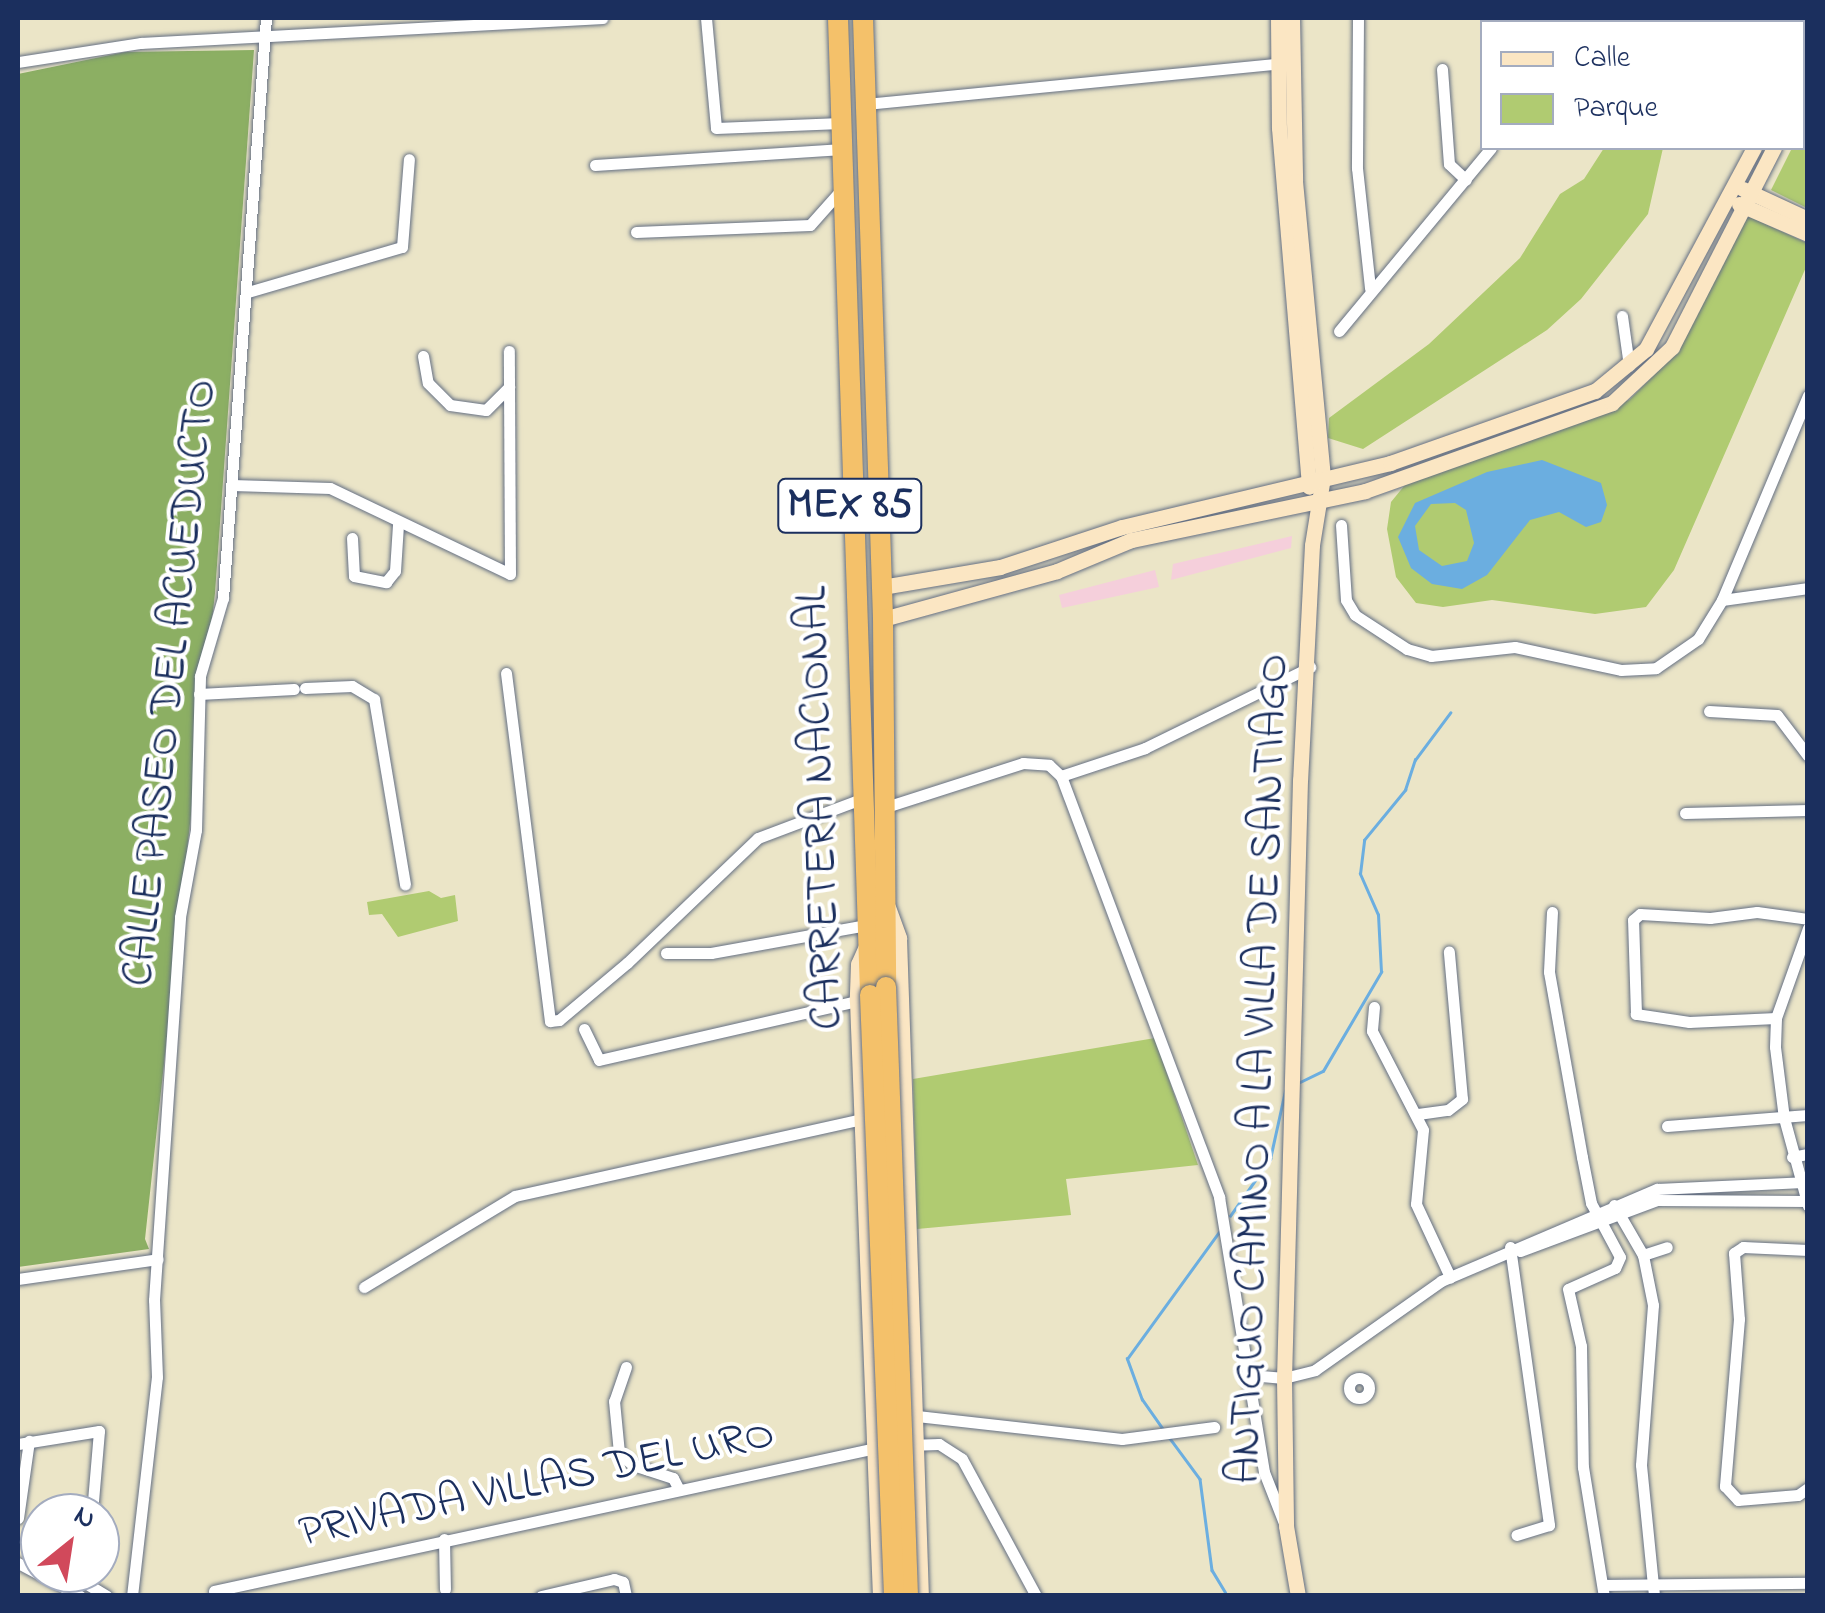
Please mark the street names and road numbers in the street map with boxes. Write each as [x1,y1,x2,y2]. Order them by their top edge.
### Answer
street label: CALLE PASEO DEL ACUEDUCTO [113,377,231,989]
road number: MEX 85 [775,469,925,543]
street label: CARRETERA NACIONAL [787,585,857,1031]
street label: ANTIGUO CAMINO A LA VILLA DE SANTIAGO [1220,653,1302,1485]
street label: PRIVADA VILLAS DEL URO [295,1408,779,1562]

